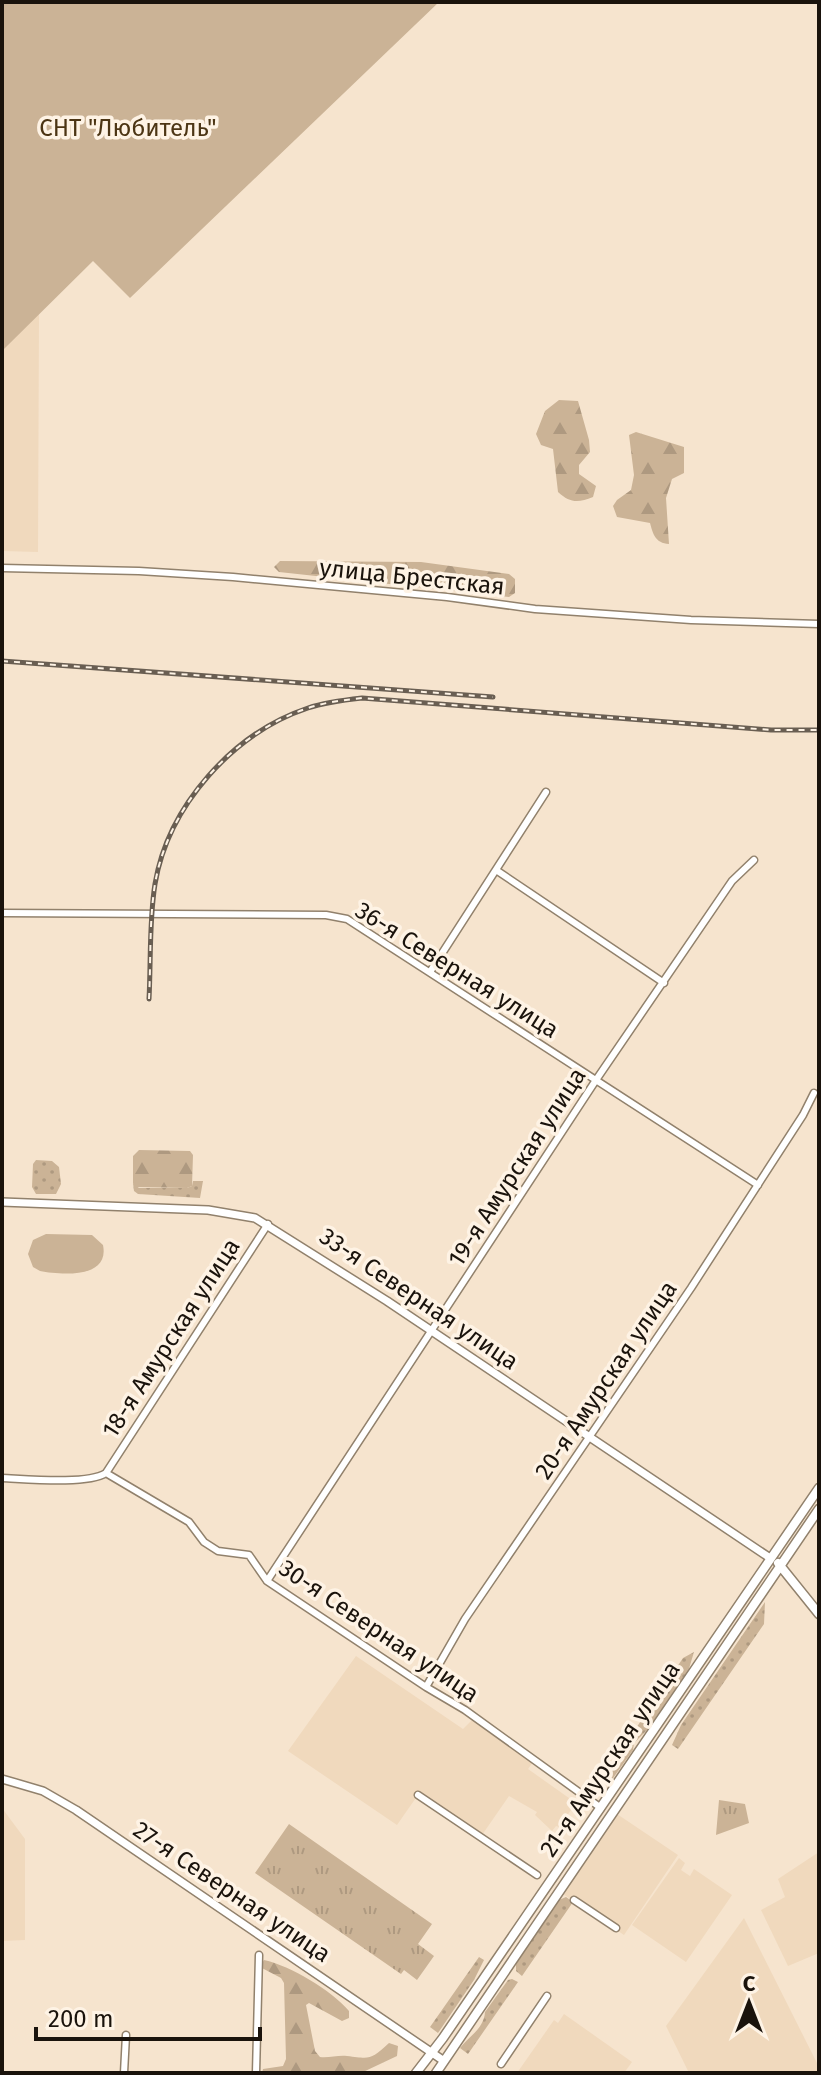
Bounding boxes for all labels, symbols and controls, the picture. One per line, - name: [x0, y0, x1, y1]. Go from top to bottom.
- park label: СНТ "Любитель": [39, 114, 217, 142]
- street label: улица Брестская: [318, 553, 506, 601]
- street label: 36-я Северная улица: [350, 896, 564, 1044]
- street label: 19-я Амурская улица: [442, 1063, 592, 1271]
- street label: 33-я Северная улица: [314, 1222, 524, 1376]
- street label: 18-я Амурская улица: [96, 1233, 246, 1443]
- street label: 20-я Амурская улица: [529, 1276, 683, 1484]
- street label: 30-я Северная улица: [274, 1554, 484, 1708]
- street label: 21-я Амурская улица: [534, 1656, 686, 1862]
- street label: 27-я Северная улица: [128, 1816, 336, 1968]
- north arrow: [709, 1963, 789, 2043]
- text: С: [743, 1970, 756, 1997]
- scale bar: [36, 1991, 260, 2041]
- text: 200 m: [48, 2005, 114, 2033]

